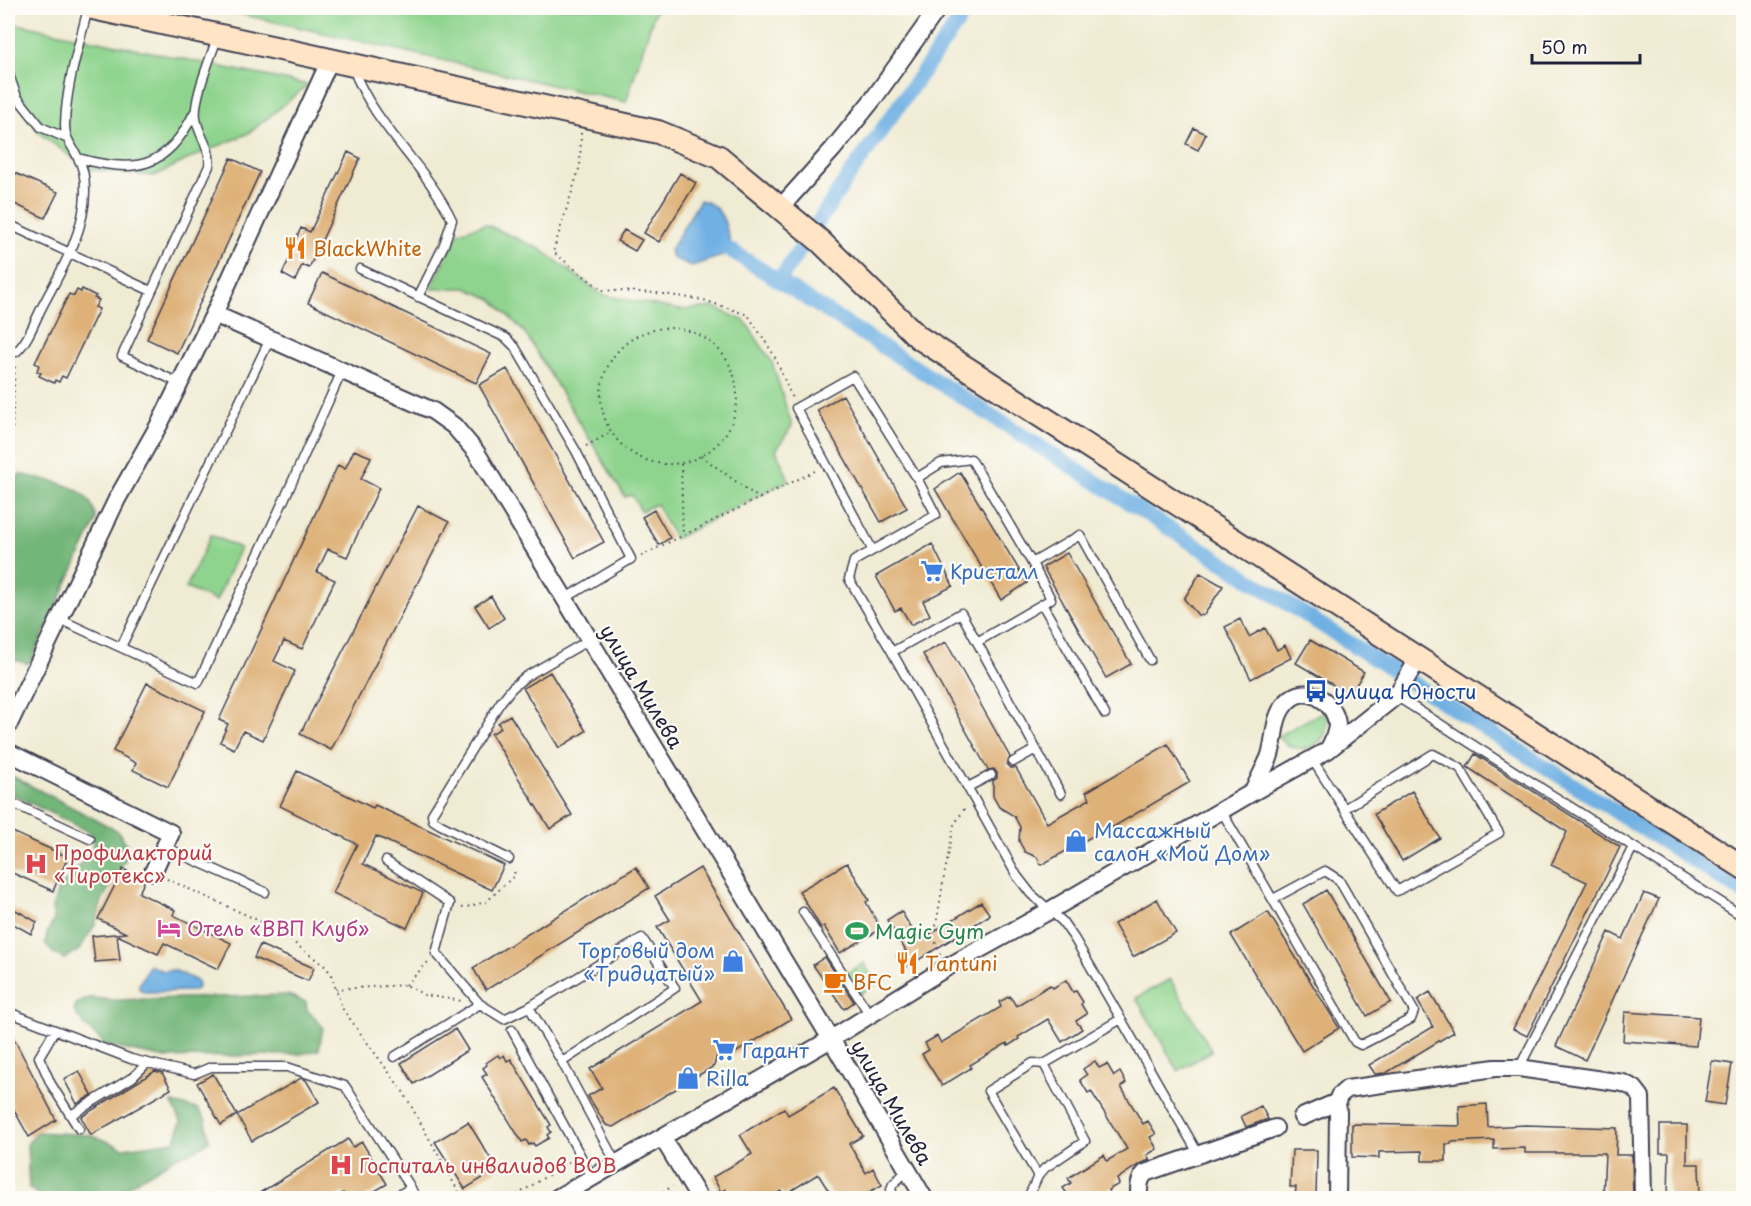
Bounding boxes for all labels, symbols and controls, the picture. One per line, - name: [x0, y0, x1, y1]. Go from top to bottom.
- scale bar: [1532, 27, 1640, 65]
- text: 50 m: [1541, 33, 1588, 60]
- place label: BlackWhite: [313, 233, 422, 263]
- restaurant icon: BlackWhite: [282, 235, 308, 261]
- place label: Кристалл: [950, 556, 1038, 586]
- supermarket icon: Кристалл: [919, 558, 945, 584]
- street label: улица Милева: [593, 618, 691, 754]
- place label: улица Юности: [1334, 676, 1476, 706]
- bus stop icon: улица Юности: [1303, 678, 1329, 704]
- place label: Массажный салон «Мой Дом»: [1094, 815, 1270, 868]
- shop icon: Массажный салон «Мой Дом»: [1063, 828, 1089, 854]
- place label: Профилакторий «Тиротекс»: [54, 837, 213, 890]
- hospital icon: Профилакторий «Тиротекс»: [23, 851, 49, 877]
- place label: Отель «ВВП Клуб»: [187, 913, 369, 943]
- hotel icon: Отель «ВВП Клуб»: [156, 915, 182, 941]
- place label: Magic Gym: [875, 916, 984, 946]
- sports icon: Magic Gym: [844, 918, 870, 944]
- place label: Торговый дом «Тридцатый»: [578, 935, 715, 988]
- shop icon: Торговый дом «Тридцатый»: [720, 948, 746, 974]
- place label: Tantuni: [925, 948, 998, 978]
- restaurant icon: Tantuni: [894, 950, 920, 976]
- place label: BFC: [853, 967, 892, 997]
- cafe icon: BFC: [822, 969, 848, 995]
- street label: улица Милева: [844, 1034, 940, 1171]
- place label: Гарант: [742, 1035, 809, 1065]
- supermarket icon: Гарант: [711, 1037, 737, 1063]
- place label: Rilla: [706, 1063, 749, 1093]
- shop icon: Rilla: [675, 1065, 701, 1091]
- place label: Госпиталь инвалидов ВОВ: [359, 1150, 616, 1180]
- hospital icon: Госпиталь инвалидов ВОВ: [328, 1152, 354, 1178]

